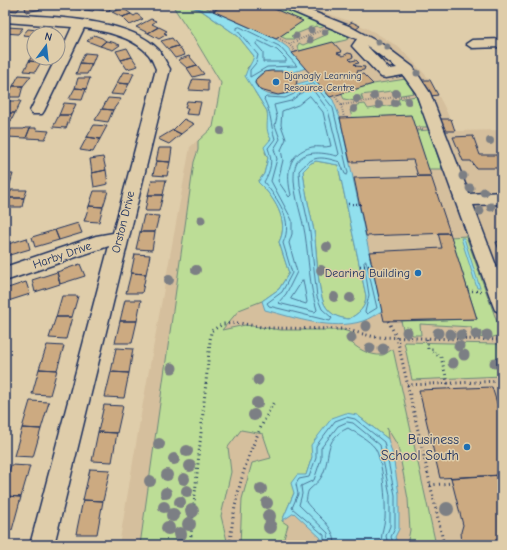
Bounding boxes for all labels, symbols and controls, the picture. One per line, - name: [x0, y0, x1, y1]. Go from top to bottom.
- north arrow: [26, 26, 66, 66]
- text: N: [43, 30, 54, 44]
- place label: Djanogly Learning Resource Centre: [284, 70, 362, 94]
- marker: Djanogly Learning Resource Centre: [271, 77, 281, 87]
- street label: Orston Drive: [109, 190, 137, 254]
- street label: Harby Drive: [31, 238, 93, 272]
- place label: Dearing Building: [325, 266, 410, 280]
- marker: Dearing Building: [413, 268, 423, 278]
- place label: Business School South: [381, 431, 459, 464]
- marker: Business School South: [462, 442, 472, 452]

